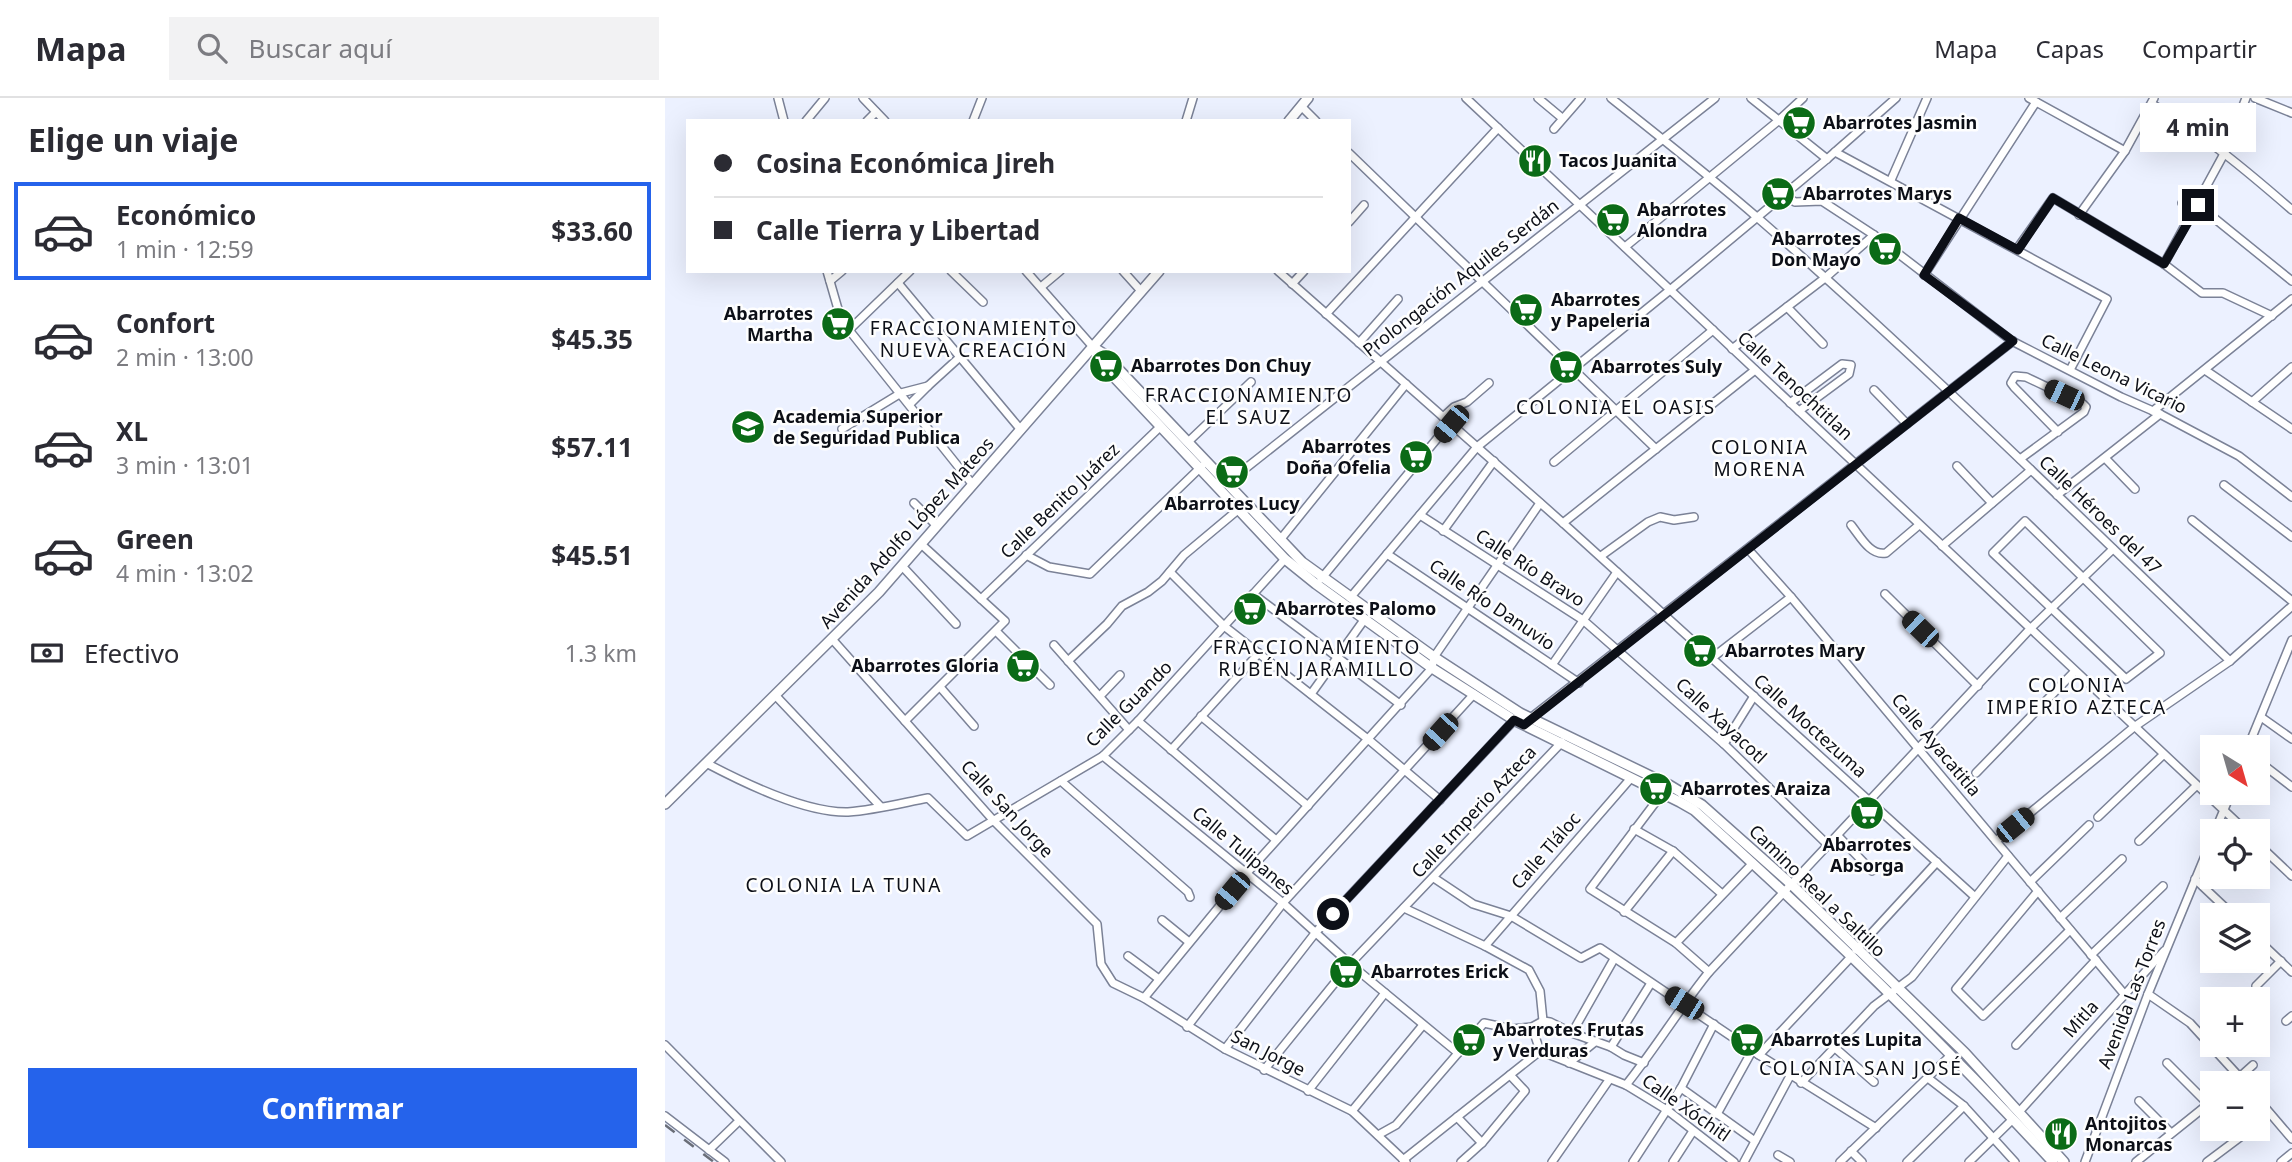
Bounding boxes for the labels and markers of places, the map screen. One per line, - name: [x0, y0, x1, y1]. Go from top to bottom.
- supermarket icon: Abarrotes Jasmin: [1780, 104, 1818, 142]
- place label: Abarrotes Jasmin: [1823, 110, 1977, 134]
- restaurant icon: Tacos Juanita: [1516, 142, 1554, 180]
- place label: Tacos Juanita: [1559, 148, 1677, 172]
- supermarket icon: Abarrotes Marys: [1759, 175, 1797, 213]
- place label: Abarrotes Marys: [1803, 181, 1952, 205]
- place label: Abarrotes Alondra: [1637, 197, 1726, 242]
- supermarket icon: Abarrotes Alondra: [1594, 201, 1632, 239]
- place label: Abarrotes Don Mayo: [1771, 226, 1861, 271]
- supermarket icon: Abarrotes Don Mayo: [1866, 230, 1904, 268]
- place label: Abarrotes y Papeleria: [1551, 287, 1650, 332]
- supermarket icon: Abarrotes y Papeleria: [1507, 291, 1545, 329]
- place label: Abarrotes Martha: [724, 301, 813, 346]
- supermarket icon: Abarrotes Martha: [819, 305, 857, 343]
- supermarket icon: Abarrotes Don Chuy: [1087, 347, 1125, 385]
- supermarket icon: Abarrotes Suly: [1547, 348, 1585, 386]
- place label: Abarrotes Don Chuy: [1131, 353, 1312, 377]
- place label: Abarrotes Suly: [1591, 354, 1723, 378]
- place label: Academia Superior de Seguridad Publica: [773, 404, 960, 449]
- school or university icon: Academia Superior de Seguridad Publica: [729, 408, 767, 446]
- place label: Abarrotes Doña Ofelia: [1286, 434, 1391, 479]
- supermarket icon: Abarrotes Doña Ofelia: [1397, 438, 1435, 476]
- supermarket icon: Abarrotes Lucy: [1213, 453, 1251, 491]
- place label: Abarrotes Lucy: [1164, 491, 1300, 515]
- supermarket icon: Abarrotes Palomo: [1231, 590, 1269, 628]
- place label: Abarrotes Palomo: [1275, 596, 1436, 620]
- supermarket icon: Abarrotes Mary: [1681, 632, 1719, 670]
- place label: Abarrotes Mary: [1725, 638, 1866, 662]
- supermarket icon: Abarrotes Gloria: [1004, 647, 1042, 685]
- place label: Abarrotes Gloria: [851, 653, 999, 677]
- supermarket icon: Abarrotes Araiza: [1637, 770, 1675, 808]
- place label: Abarrotes Araiza: [1681, 776, 1831, 800]
- supermarket icon: Abarrotes Absorga: [1848, 794, 1886, 832]
- place label: Abarrotes Absorga: [1822, 832, 1912, 877]
- supermarket icon: Abarrotes Erick: [1327, 953, 1365, 991]
- place label: Abarrotes Erick: [1371, 959, 1510, 983]
- place label: Abarrotes Frutas y Verduras: [1493, 1017, 1644, 1062]
- supermarket icon: Abarrotes Frutas y Verduras: [1450, 1021, 1488, 1059]
- supermarket icon: Abarrotes Lupita: [1728, 1021, 1766, 1059]
- place label: Abarrotes Lupita: [1771, 1027, 1922, 1051]
- place label: Antojitos Monarcas: [2085, 1111, 2173, 1156]
- restaurant icon: Antojitos Monarcas: [2042, 1115, 2080, 1153]

